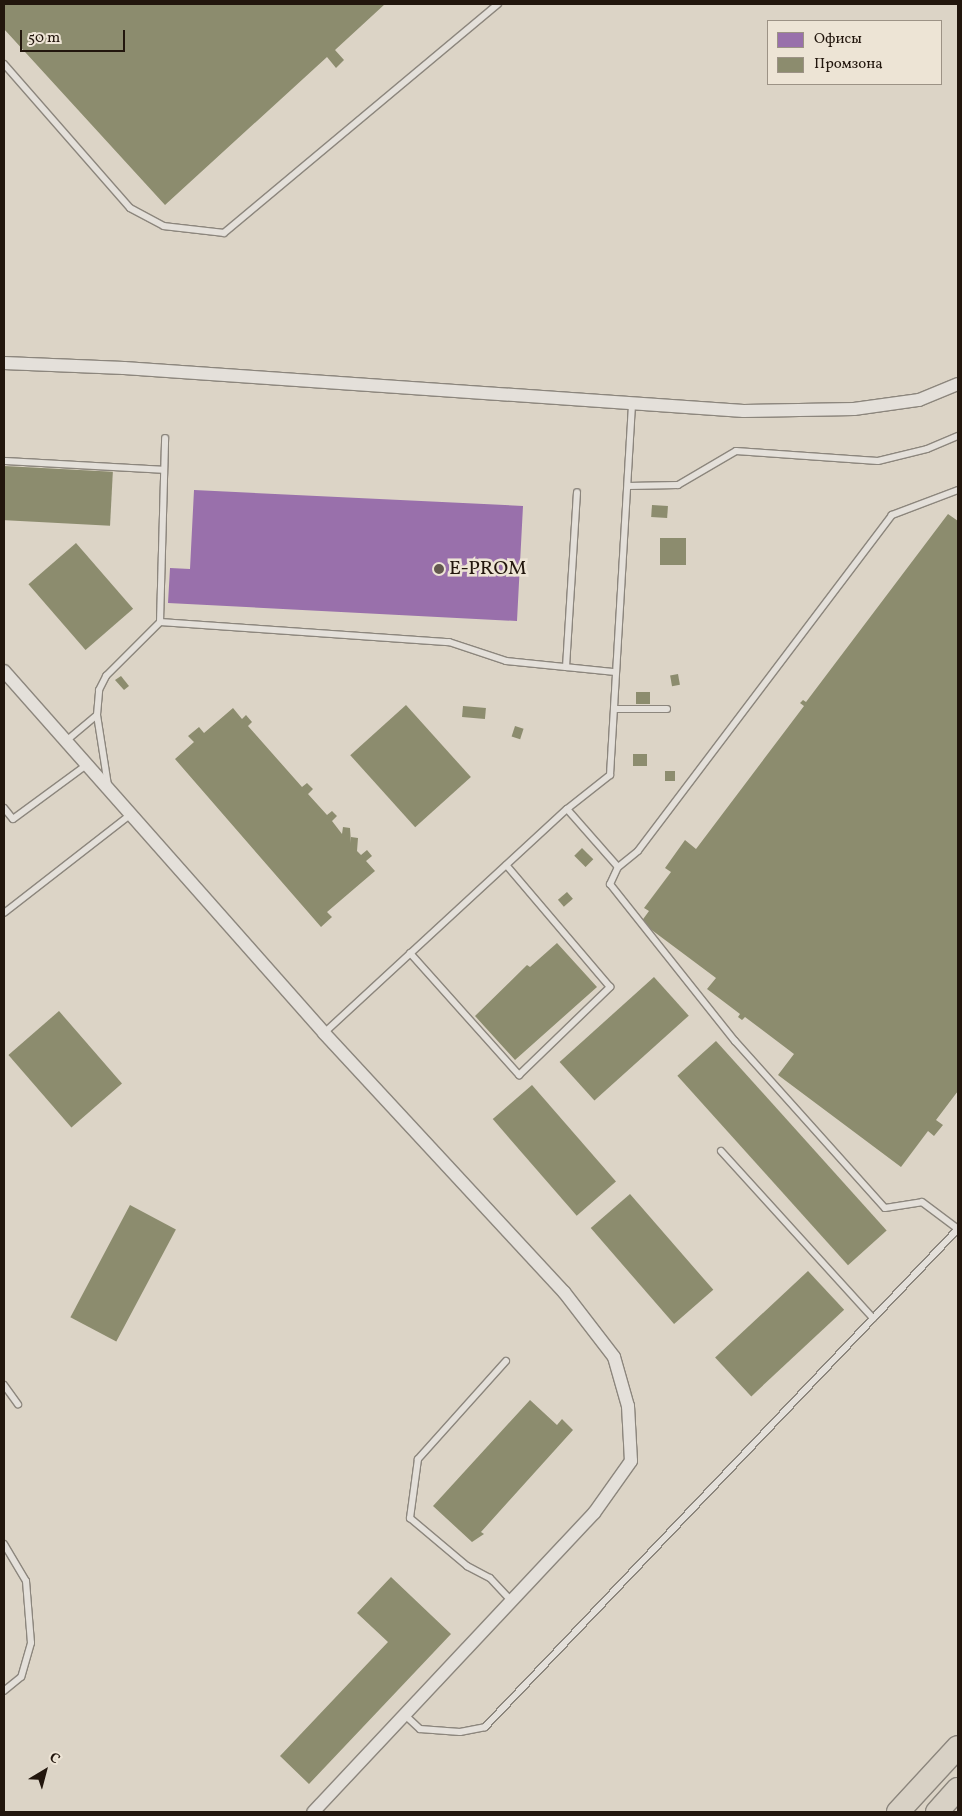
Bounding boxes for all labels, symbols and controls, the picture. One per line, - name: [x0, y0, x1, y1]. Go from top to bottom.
- scale bar: [22, 20, 128, 52]
- legend: [767, 20, 942, 85]
- text: 50 m: [28, 28, 60, 49]
- text: Офисы: [814, 29, 862, 50]
- text: Промзона: [814, 54, 883, 75]
- place label: E-PROM: [449, 557, 527, 581]
- marker: E-PROM: [433, 563, 445, 575]
- north arrow: [20, 1746, 70, 1796]
- text: С: [45, 1748, 64, 1769]

